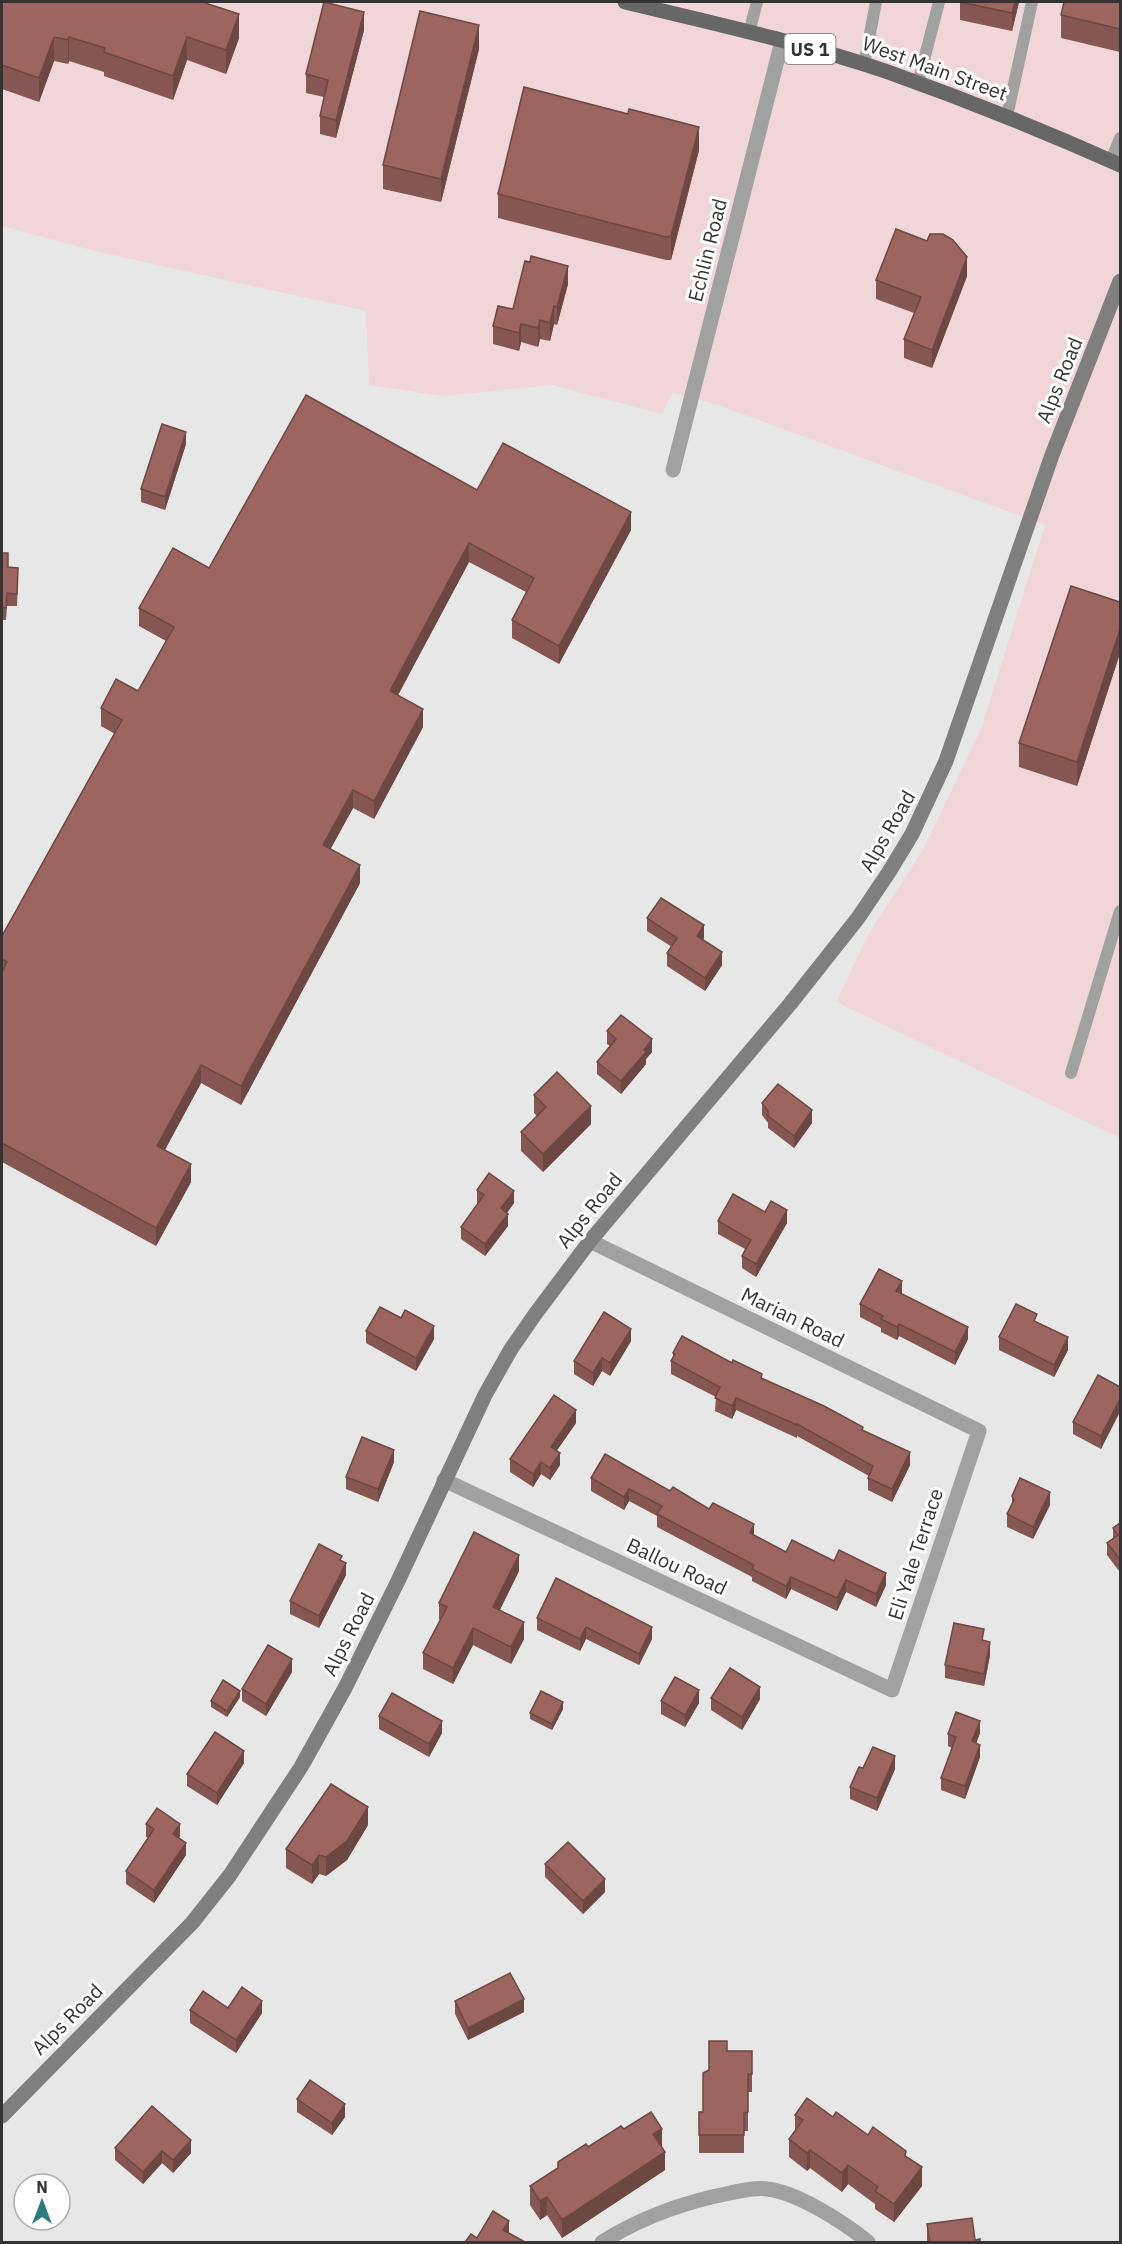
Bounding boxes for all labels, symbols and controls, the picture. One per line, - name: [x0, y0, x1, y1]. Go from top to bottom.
- street label: West Main Street: [859, 29, 1011, 107]
- road number: US 1: [784, 34, 836, 64]
- street label: Echlin Road: [681, 196, 733, 304]
- street label: Alps Road: [1030, 333, 1088, 427]
- street label: Alps Road: [853, 785, 921, 877]
- street label: Alps Road: [550, 1166, 628, 1254]
- street label: Marian Road: [737, 1280, 849, 1354]
- street label: Eli Yale Terrace: [881, 1485, 949, 1623]
- street label: Ballou Road: [622, 1531, 732, 1601]
- street label: Alps Road: [315, 1588, 381, 1680]
- street label: Alps Road: [26, 1978, 108, 2060]
- north arrow: [12, 2172, 72, 2232]
- text: N: [36, 2177, 48, 2197]

